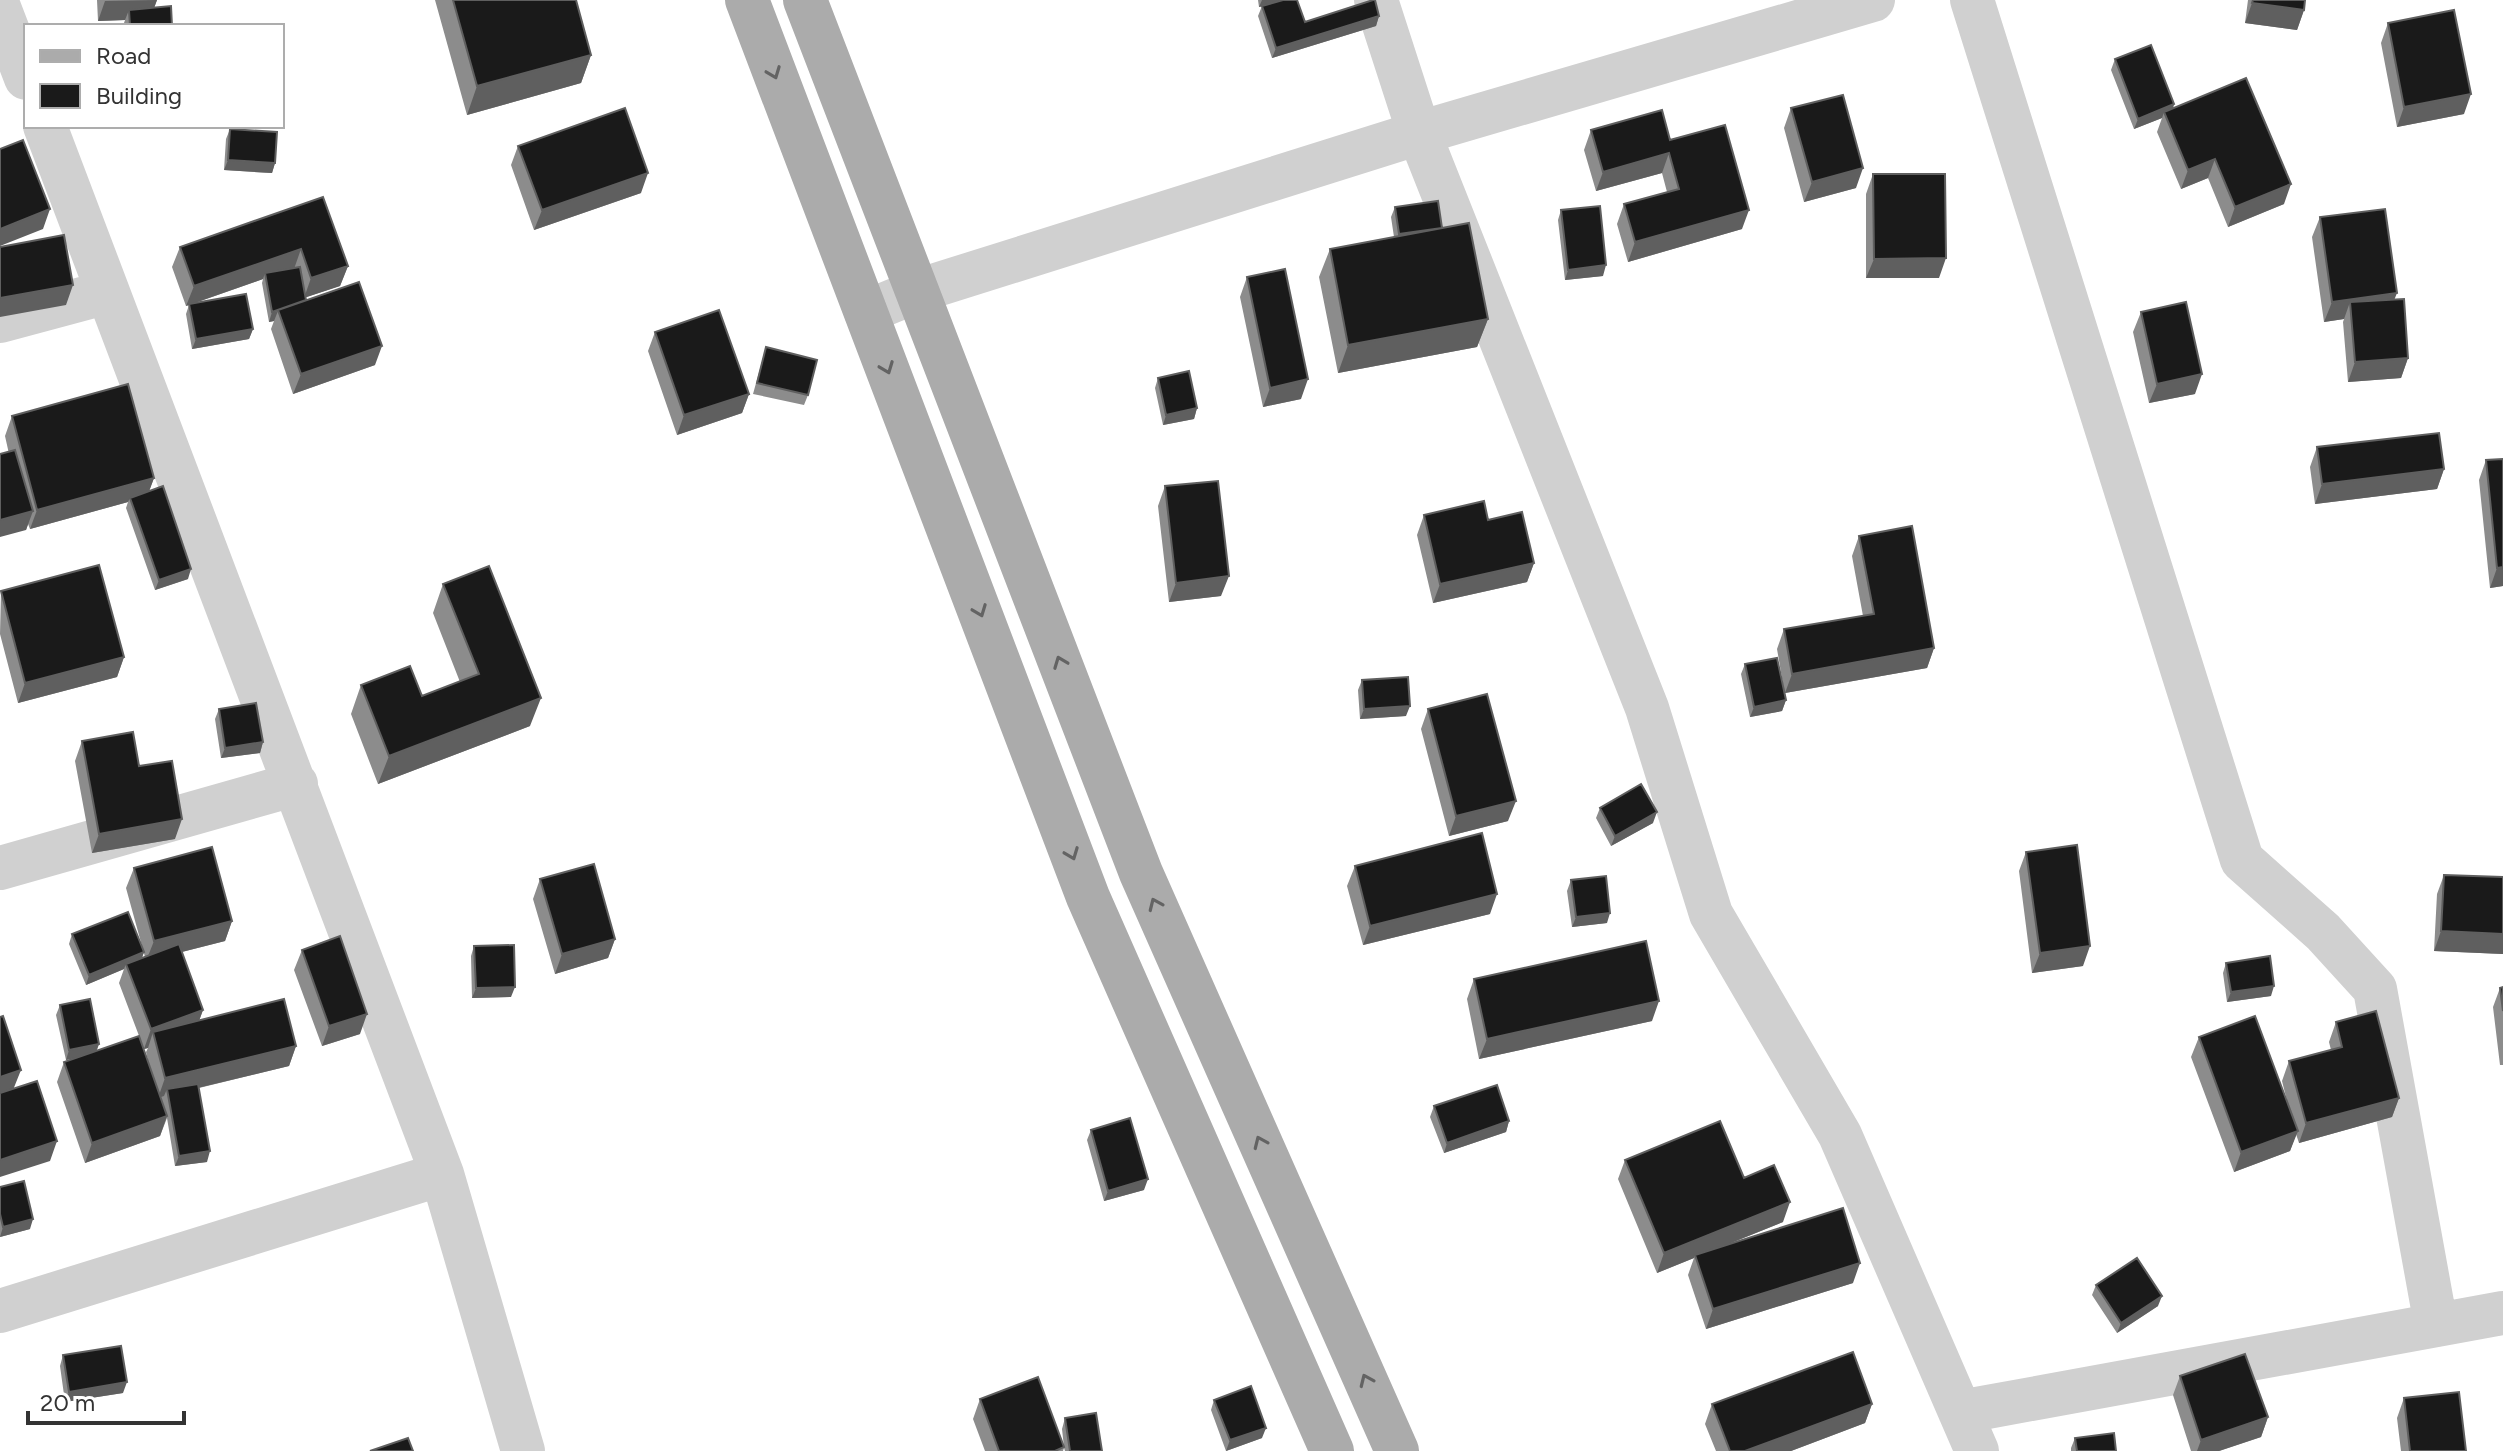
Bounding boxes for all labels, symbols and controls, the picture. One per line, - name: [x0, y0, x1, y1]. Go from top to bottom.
- legend: [24, 24, 284, 128]
- text: Road: [96, 41, 151, 70]
- one-way arrow: [764, 65, 781, 79]
- text: Building: [96, 81, 182, 110]
- one-way arrow: [877, 360, 894, 374]
- one-way arrow: [970, 603, 987, 617]
- one-way arrow: [1053, 656, 1070, 670]
- one-way arrow: [1062, 846, 1079, 860]
- one-way arrow: [1149, 898, 1165, 913]
- one-way arrow: [1254, 1136, 1270, 1150]
- one-way arrow: [1359, 1373, 1375, 1388]
- scale bar: [28, 1375, 184, 1425]
- text: 20 m: [40, 1388, 95, 1417]

